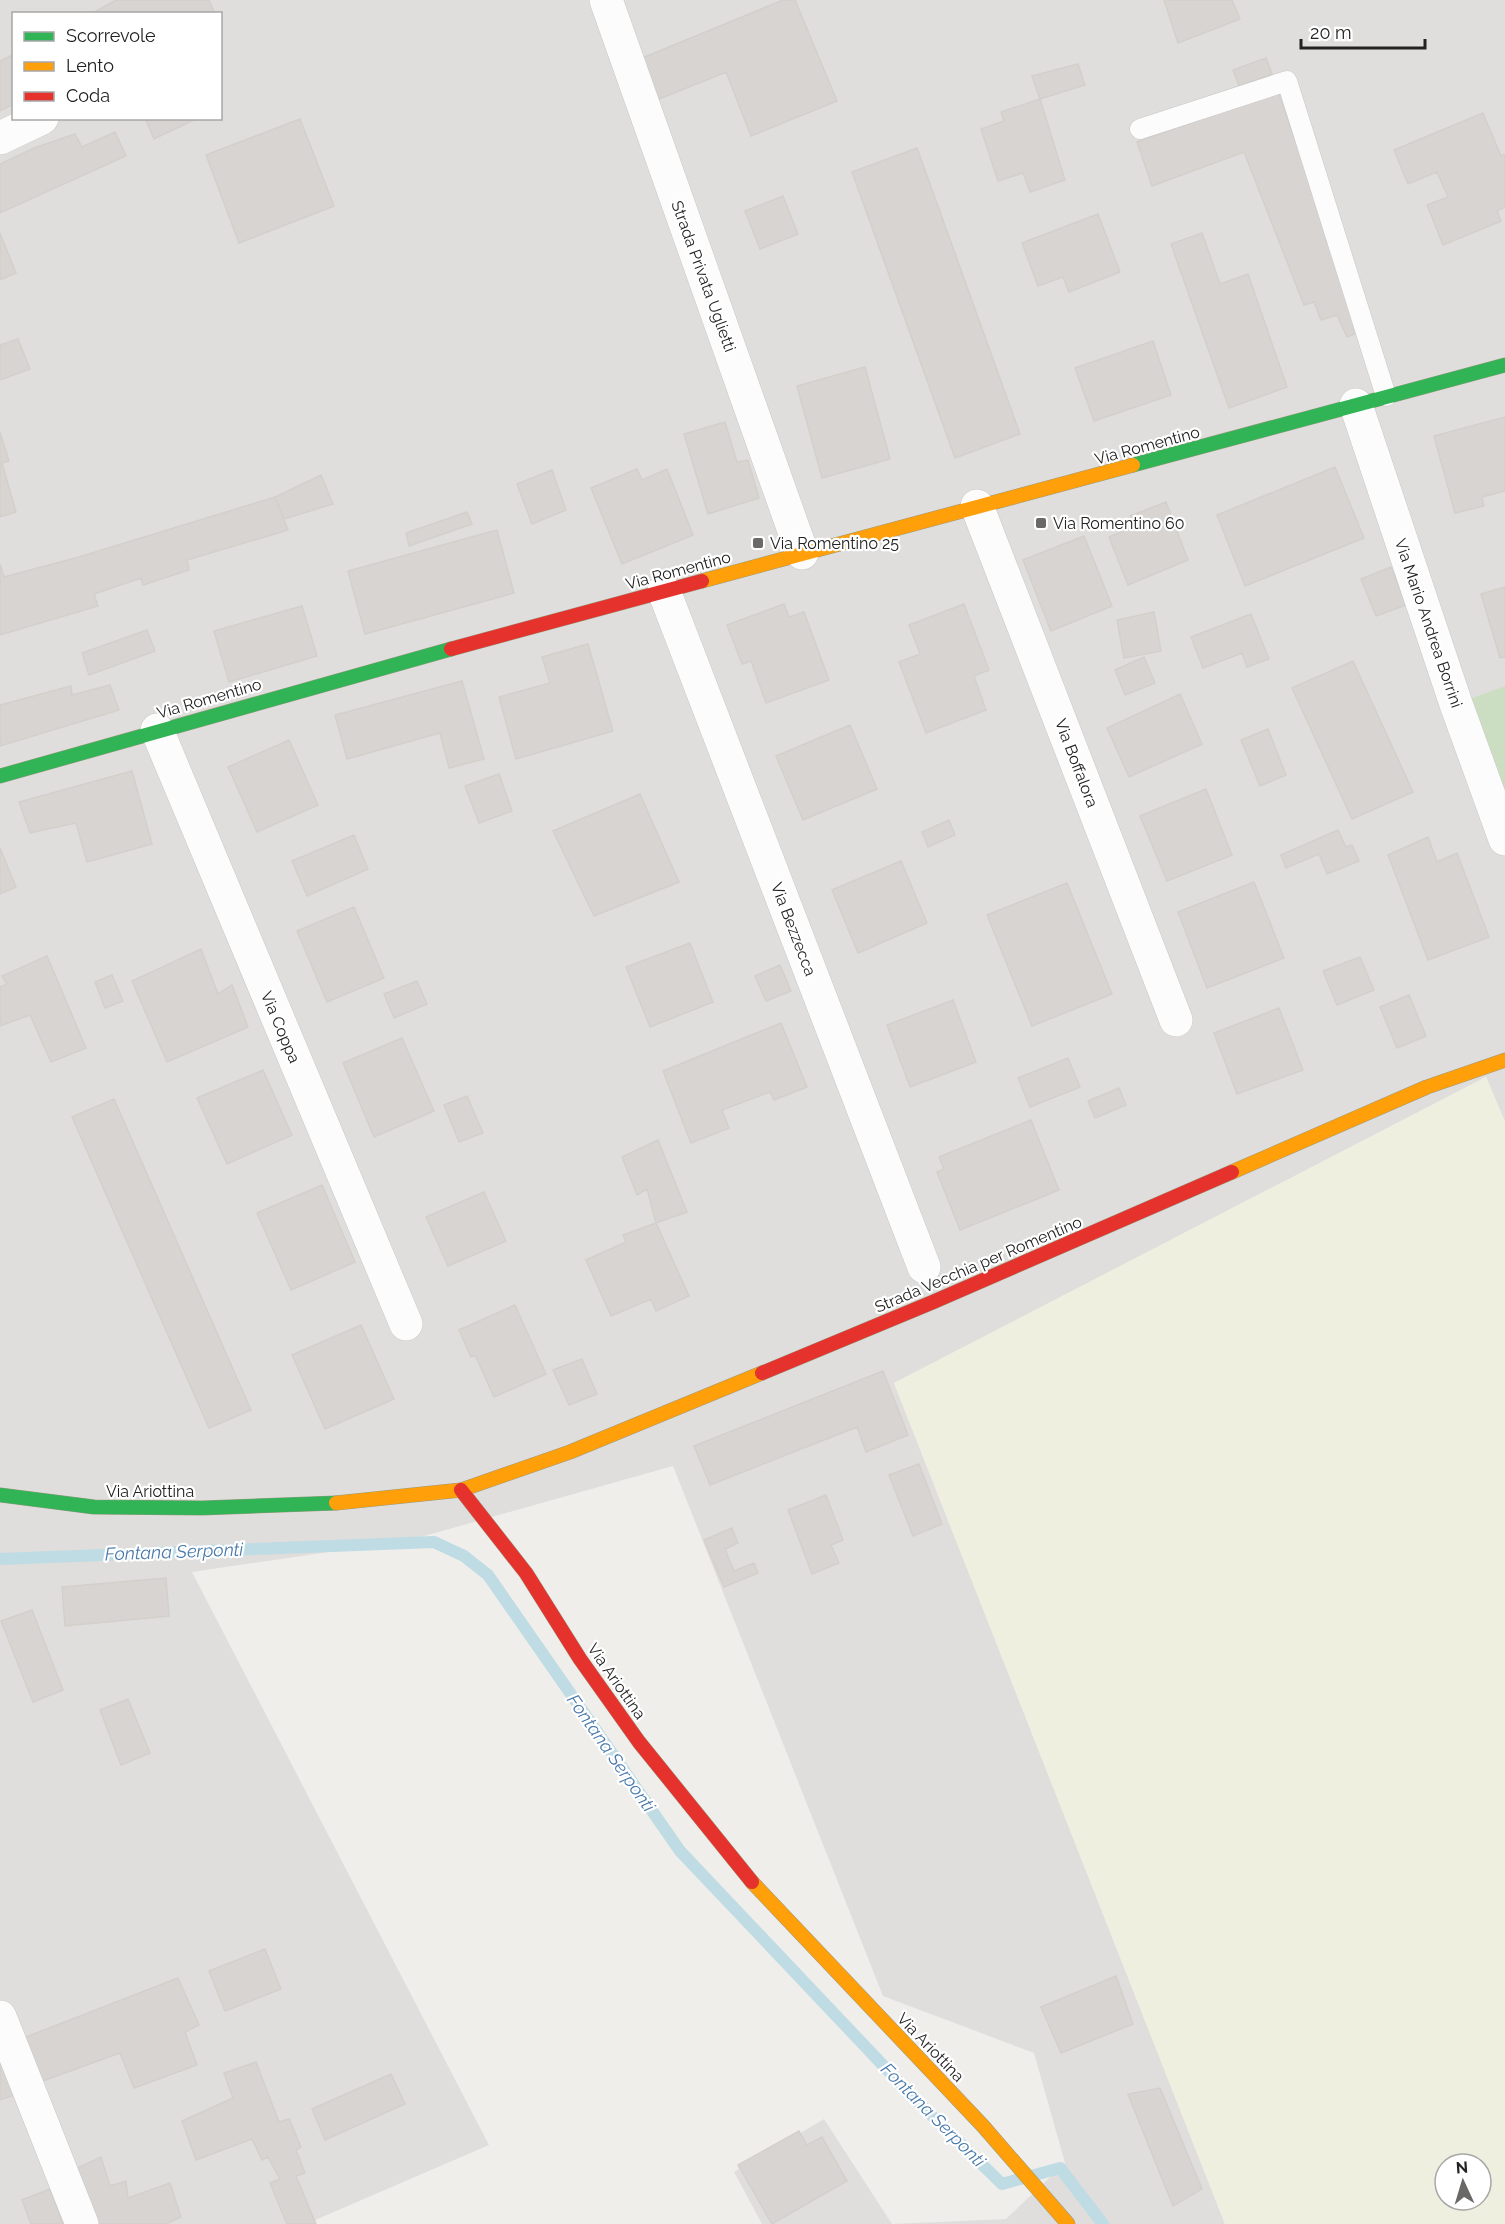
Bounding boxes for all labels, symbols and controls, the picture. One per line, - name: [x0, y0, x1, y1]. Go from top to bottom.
- legend: [12, 12, 222, 120]
- scale bar: [1301, 12, 1426, 50]
- text: 20 m: [1310, 22, 1352, 43]
- text: Scorrevole: [66, 25, 156, 46]
- text: Lento: [66, 55, 114, 76]
- text: Coda: [66, 85, 110, 106]
- street label: Strada Privata Uglietti: [667, 198, 740, 354]
- street label: Via Romentino: [1093, 422, 1202, 469]
- place label: Via Romentino 60: [1053, 514, 1184, 533]
- marker: Via Romentino 60: [1034, 516, 1048, 530]
- place label: Via Romentino 25: [770, 534, 899, 553]
- marker: Via Romentino 25: [751, 536, 765, 550]
- street label: Via Mario Andrea Borrini: [1391, 536, 1466, 710]
- street label: Via Romentino: [624, 547, 733, 594]
- street label: Via Romentino: [155, 674, 264, 722]
- street label: Via Boffalora: [1051, 716, 1102, 810]
- street label: Via Bezzecca: [767, 880, 820, 978]
- street label: Via Coppa: [257, 988, 304, 1066]
- street label: Strada Vecchia per Romentino: [872, 1212, 1085, 1317]
- street label: Via Ariottina: [106, 1482, 194, 1501]
- water label: Fontana Serponti: [104, 1539, 245, 1564]
- street label: Via Ariottina: [584, 1640, 650, 1723]
- water label: Fontana Serponti: [563, 1690, 660, 1816]
- street label: Via Ariottina: [893, 2009, 968, 2086]
- water label: Fontana Serponti: [877, 2058, 991, 2172]
- north arrow: [1433, 2152, 1493, 2212]
- text: N: [1455, 2158, 1469, 2177]

